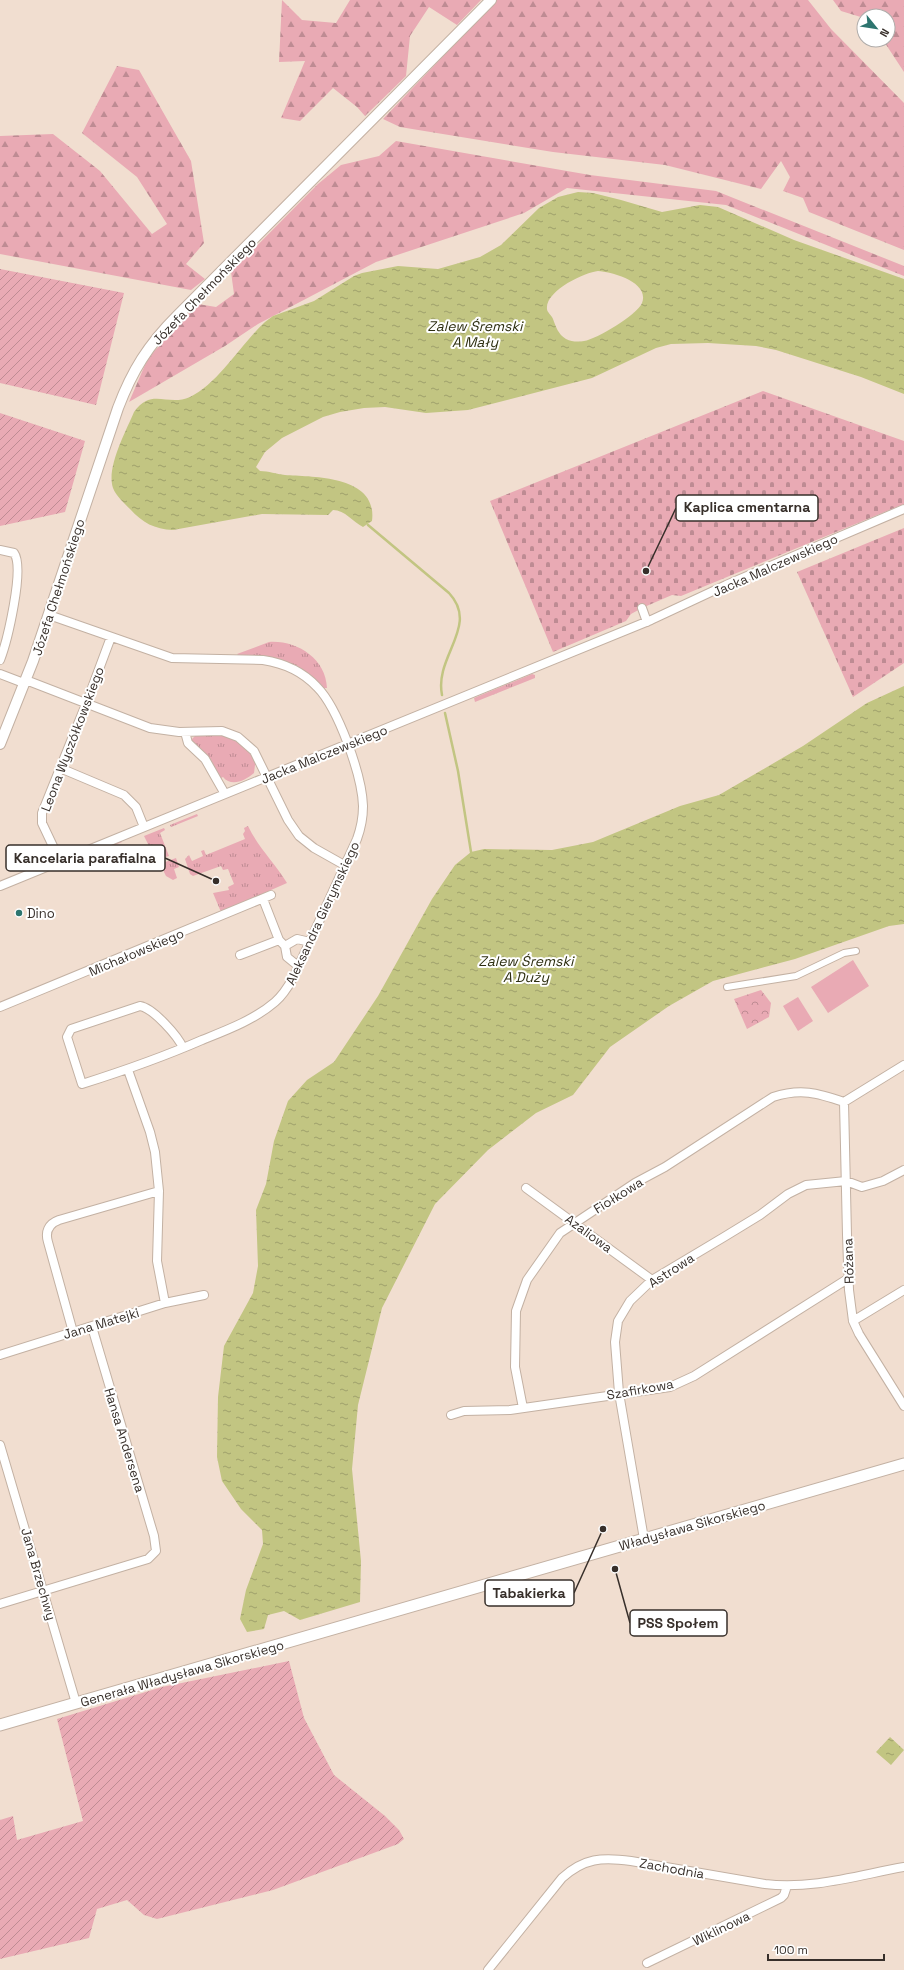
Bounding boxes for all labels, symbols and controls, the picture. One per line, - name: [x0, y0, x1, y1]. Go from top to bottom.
- north arrow: [856, 8, 896, 48]
- text: N: [877, 26, 893, 40]
- street label: Józefa Chełmońskiego: [149, 234, 260, 349]
- water label: Zalew Śremski A Mały: [428, 317, 524, 351]
- callout: Kaplica cmentarna: [676, 495, 818, 521]
- text: Kaplica cmentarna: [684, 498, 810, 516]
- street label: Józefa Chełmońskiego: [28, 517, 89, 658]
- street label: Jacka Malczewskiego: [710, 530, 840, 601]
- street label: Leona Wyczółkowskiego: [37, 664, 108, 814]
- street label: Jacka Malczewskiego: [258, 721, 390, 788]
- street label: Aleksandra Gierymskiego: [282, 839, 363, 988]
- callout: Kancelaria parafialna: [6, 845, 165, 871]
- text: Kancelaria parafialna: [14, 849, 156, 867]
- place label: Dino: [27, 905, 55, 922]
- marker: Dino: [14, 908, 24, 918]
- street label: Michałowskiego: [86, 925, 186, 980]
- water label: Zalew Śremski A Duży: [479, 952, 575, 986]
- street label: Fiołkowa: [590, 1173, 647, 1217]
- street label: Azaliowa: [562, 1211, 616, 1257]
- street label: Różana: [839, 1237, 858, 1284]
- street label: Astrowa: [645, 1249, 698, 1292]
- street label: Jana Matejki: [61, 1304, 141, 1343]
- street label: Szafirkowa: [605, 1375, 675, 1404]
- street label: Hansa Andersena: [101, 1386, 149, 1495]
- street label: Władysława Sikorskiego: [617, 1496, 767, 1555]
- street label: Jana Brzechwy: [17, 1526, 60, 1622]
- callout: Tabakierka: [485, 1580, 574, 1606]
- text: Tabakierka: [492, 1584, 566, 1602]
- callout: PSS Społem: [630, 1610, 727, 1636]
- text: PSS Społem: [638, 1614, 718, 1632]
- street label: Generała Władysława Sikorskiego: [78, 1636, 286, 1711]
- street label: Zachodnia: [638, 1854, 706, 1883]
- street label: Wiklinowa: [690, 1907, 753, 1950]
- scale bar: [768, 1936, 884, 1962]
- text: 100 m: [774, 1942, 808, 1958]

